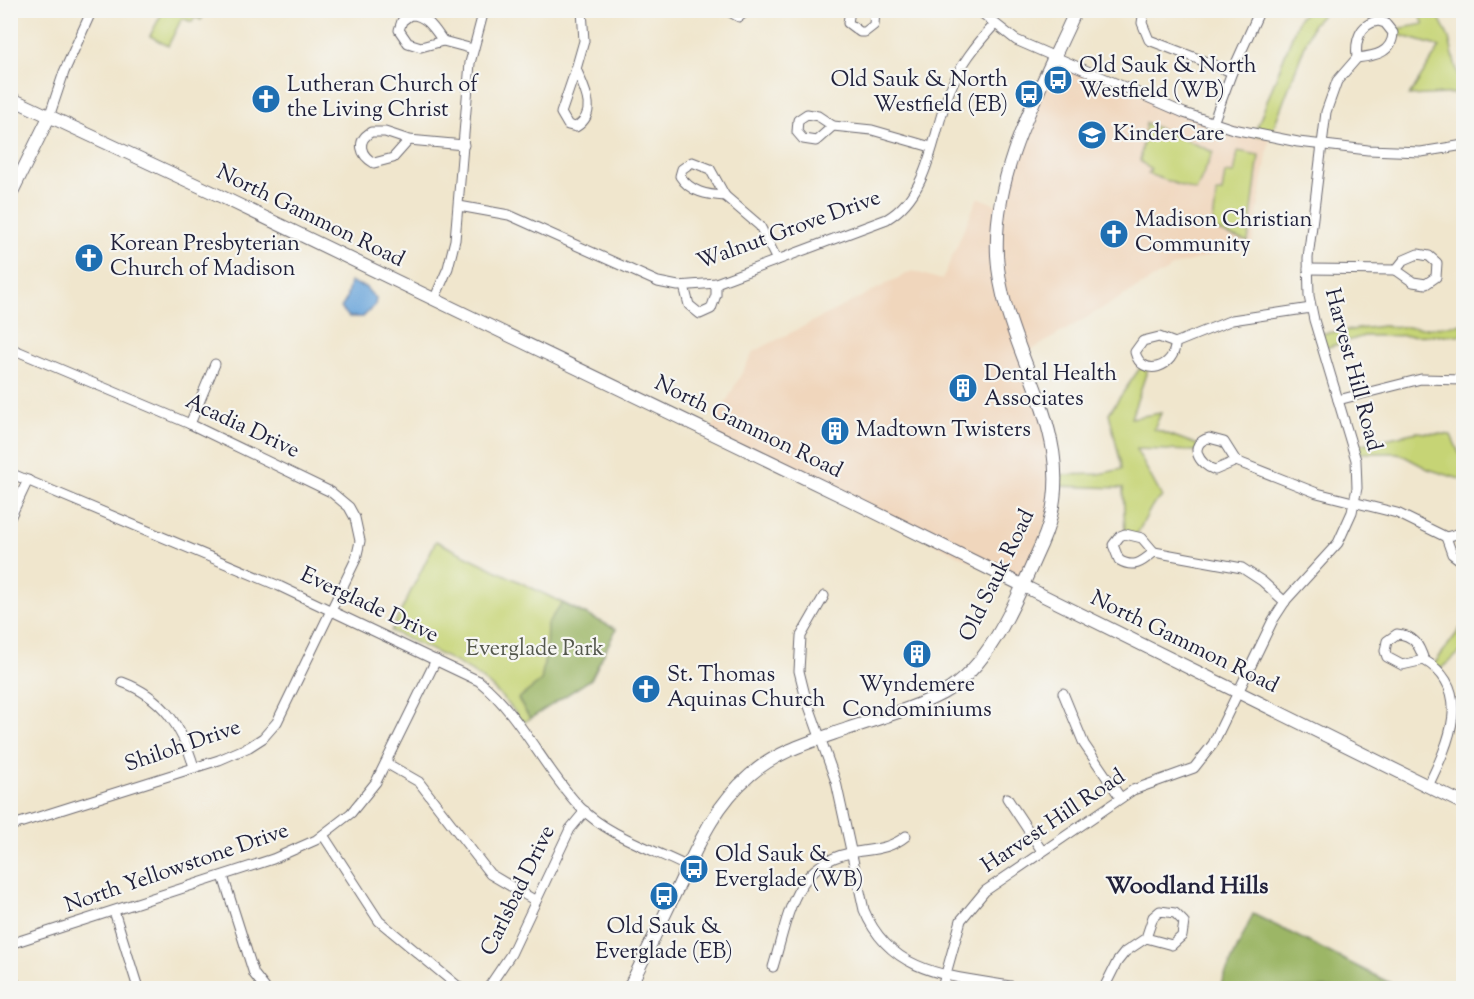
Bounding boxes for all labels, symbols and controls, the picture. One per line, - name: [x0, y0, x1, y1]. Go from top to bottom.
- place label: Old Sauk & North Westfield (WB): [1079, 51, 1257, 108]
- bus stop icon: Old Sauk & North Westfield (WB): [1042, 64, 1074, 96]
- place label: Old Sauk & North Westfield (EB): [830, 65, 1008, 122]
- place label: Lutheran Church of the Living Christ: [287, 70, 479, 127]
- bus stop icon: Old Sauk & North Westfield (EB): [1013, 78, 1045, 110]
- church icon: Lutheran Church of the Living Christ: [250, 83, 282, 115]
- school or university icon: KinderCare: [1076, 119, 1108, 151]
- place label: KinderCare: [1113, 119, 1224, 151]
- street label: North Gammon Road: [210, 157, 410, 277]
- street label: Walnut Grove Drive: [693, 183, 885, 279]
- place label: Madison Christian Community: [1135, 205, 1313, 262]
- church icon: Madison Christian Community: [1098, 218, 1130, 250]
- place label: Korean Presbyterian Church of Madison: [110, 229, 300, 286]
- church icon: Korean Presbyterian Church of Madison: [73, 242, 105, 274]
- street label: Harvest Hill Road: [1315, 285, 1389, 455]
- place label: Dental Health Associates: [984, 359, 1117, 416]
- street label: North Gammon Road: [648, 368, 848, 488]
- building icon: Dental Health Associates: [947, 372, 979, 404]
- street label: Acadia Drive: [179, 387, 305, 467]
- building icon: Madtown Twisters: [819, 415, 851, 447]
- place label: Madtown Twisters: [856, 415, 1031, 447]
- street label: Old Sauk Road: [952, 504, 1044, 648]
- street label: Everglade Drive: [295, 560, 443, 652]
- street label: North Gammon Road: [1084, 583, 1284, 703]
- park label: Everglade Park: [466, 634, 604, 666]
- building icon: Wyndemere Condominiums: [901, 638, 933, 670]
- place label: St. Thomas Aquinas Church: [667, 660, 825, 717]
- place label: Wyndemere Condominiums: [842, 670, 992, 727]
- church icon: St. Thomas Aquinas Church: [630, 673, 662, 705]
- street label: Shiloh Drive: [121, 712, 245, 782]
- street label: Harvest Hill Road: [976, 762, 1132, 882]
- street label: North Yellowstone Drive: [61, 816, 293, 922]
- street label: Carlsbad Drive: [474, 820, 564, 962]
- place label: Old Sauk & Everglade (WB): [715, 840, 864, 897]
- bus stop icon: Old Sauk & Everglade (WB): [678, 853, 710, 885]
- district label: Woodland Hills: [1105, 870, 1269, 904]
- bus stop icon: Old Sauk & Everglade (EB): [648, 880, 680, 912]
- place label: Old Sauk & Everglade (EB): [595, 912, 733, 969]

